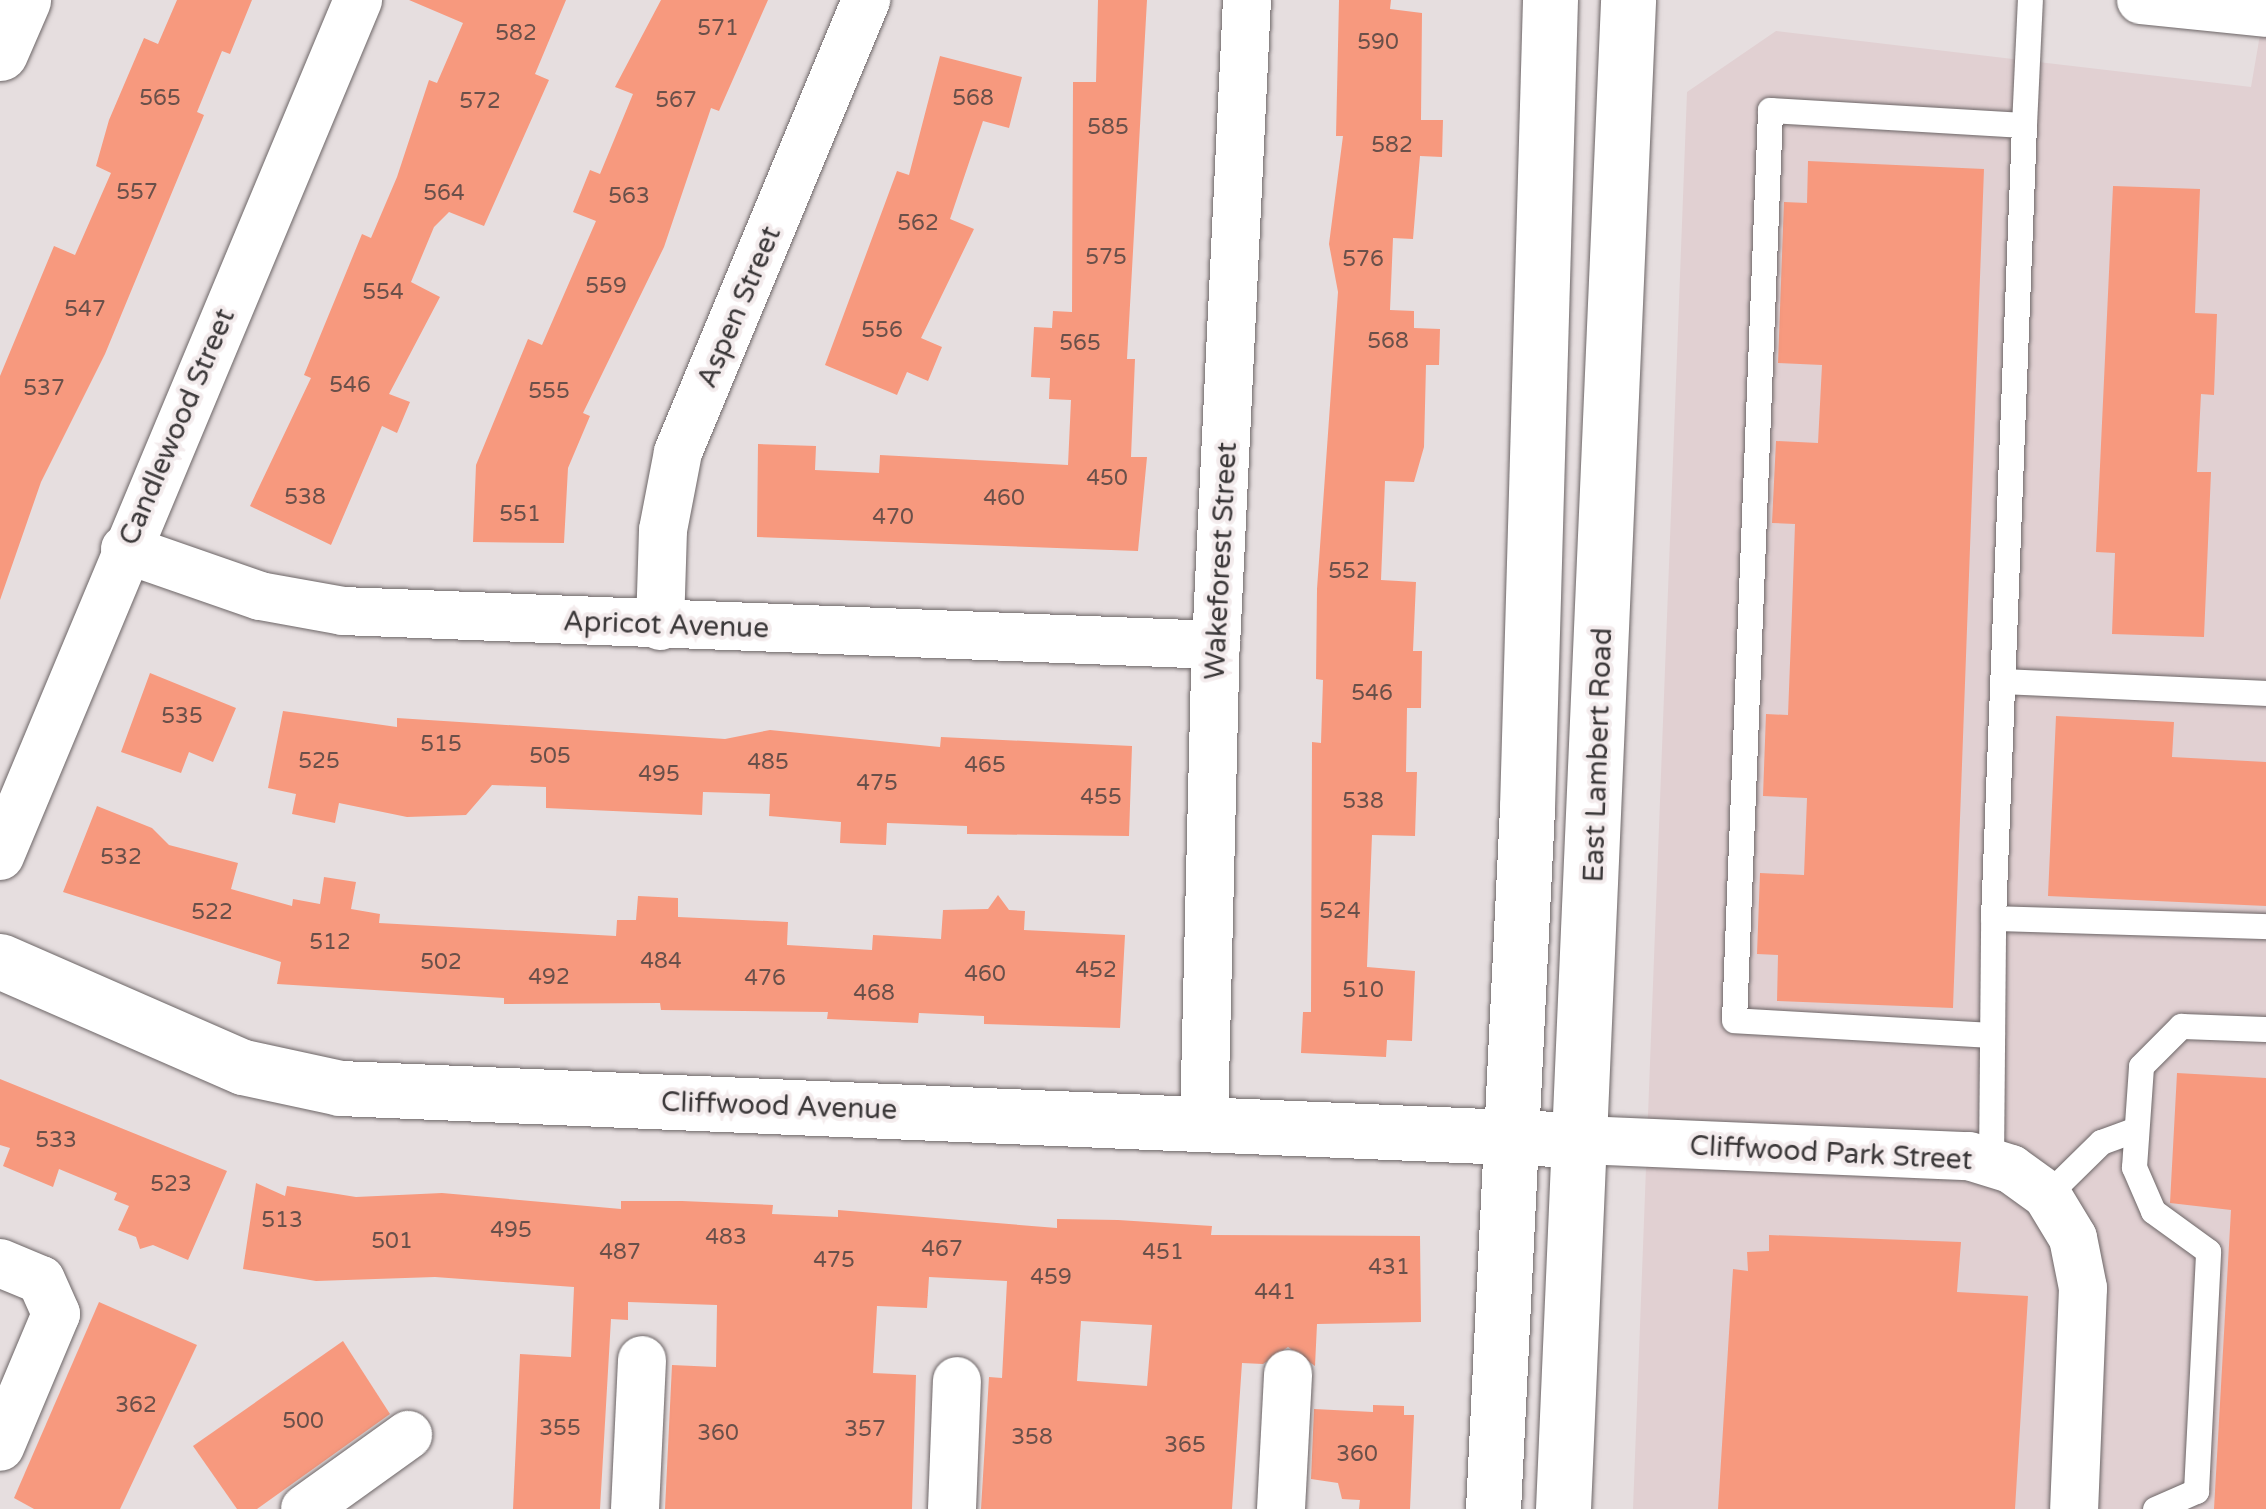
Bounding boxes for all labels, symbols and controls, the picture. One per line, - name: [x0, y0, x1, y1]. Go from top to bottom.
- house number: 571: [697, 16, 739, 42]
- house number: 582: [495, 21, 537, 47]
- house number: 590: [1357, 30, 1399, 56]
- house number: 565: [139, 86, 181, 112]
- house number: 568: [952, 86, 994, 112]
- house number: 567: [655, 88, 697, 114]
- house number: 572: [459, 89, 501, 115]
- house number: 585: [1087, 115, 1129, 141]
- house number: 582: [1371, 133, 1413, 159]
- house number: 557: [116, 180, 158, 206]
- house number: 564: [423, 181, 465, 207]
- house number: 563: [608, 184, 650, 210]
- house number: 562: [897, 211, 939, 237]
- street label: Aspen Street: [690, 221, 788, 393]
- house number: 575: [1085, 245, 1127, 271]
- house number: 576: [1342, 247, 1384, 273]
- house number: 559: [585, 274, 627, 300]
- house number: 554: [362, 280, 404, 306]
- house number: 547: [64, 297, 106, 323]
- street label: Candlewood Street: [112, 304, 242, 550]
- house number: 556: [861, 318, 903, 344]
- house number: 568: [1367, 329, 1409, 355]
- house number: 565: [1059, 331, 1101, 357]
- house number: 546: [329, 373, 371, 399]
- house number: 537: [23, 376, 65, 402]
- house number: 555: [528, 379, 570, 405]
- street label: Wakeforest Street: [1198, 441, 1244, 681]
- house number: 450: [1086, 466, 1128, 492]
- house number: 538: [284, 485, 326, 511]
- house number: 460: [983, 486, 1025, 512]
- house number: 551: [499, 502, 541, 528]
- house number: 470: [872, 505, 914, 531]
- house number: 552: [1328, 559, 1370, 585]
- street label: Apricot Avenue: [562, 605, 770, 645]
- street label: East Lambert Road: [1577, 627, 1619, 883]
- house number: 546: [1351, 681, 1393, 707]
- house number: 535: [161, 704, 203, 730]
- house number: 515: [420, 732, 462, 758]
- house number: 505: [529, 744, 571, 770]
- house number: 525: [298, 749, 340, 775]
- house number: 485: [747, 750, 789, 776]
- house number: 465: [964, 753, 1006, 779]
- house number: 495: [638, 762, 680, 788]
- house number: 475: [856, 771, 898, 797]
- house number: 455: [1080, 785, 1122, 811]
- house number: 538: [1342, 789, 1384, 815]
- house number: 532: [100, 845, 142, 871]
- house number: 524: [1319, 899, 1361, 925]
- house number: 522: [191, 900, 233, 926]
- house number: 512: [309, 930, 351, 956]
- house number: 484: [640, 949, 682, 975]
- house number: 502: [420, 950, 462, 976]
- house number: 452: [1075, 958, 1117, 984]
- house number: 460: [964, 962, 1006, 988]
- house number: 492: [528, 965, 570, 991]
- house number: 476: [744, 966, 786, 992]
- house number: 510: [1342, 978, 1384, 1004]
- house number: 468: [853, 981, 895, 1007]
- street label: Cliffwood Avenue: [660, 1085, 898, 1127]
- house number: 533: [35, 1128, 77, 1154]
- street label: Cliffwood Park Street: [1689, 1129, 1973, 1177]
- house number: 523: [150, 1172, 192, 1198]
- house number: 513: [261, 1208, 303, 1234]
- house number: 495: [490, 1218, 532, 1244]
- house number: 483: [705, 1225, 747, 1251]
- house number: 501: [371, 1229, 413, 1255]
- house number: 467: [921, 1237, 963, 1263]
- house number: 487: [599, 1240, 641, 1266]
- house number: 451: [1142, 1240, 1184, 1266]
- house number: 475: [813, 1248, 855, 1274]
- house number: 431: [1368, 1255, 1410, 1281]
- house number: 459: [1030, 1265, 1072, 1291]
- house number: 441: [1254, 1280, 1296, 1306]
- house number: 362: [115, 1393, 157, 1419]
- house number: 500: [282, 1409, 324, 1435]
- house number: 355: [539, 1416, 581, 1442]
- house number: 357: [844, 1417, 886, 1443]
- house number: 360: [697, 1421, 739, 1447]
- house number: 358: [1011, 1425, 1053, 1451]
- house number: 365: [1164, 1433, 1206, 1459]
- house number: 360: [1336, 1442, 1378, 1468]

